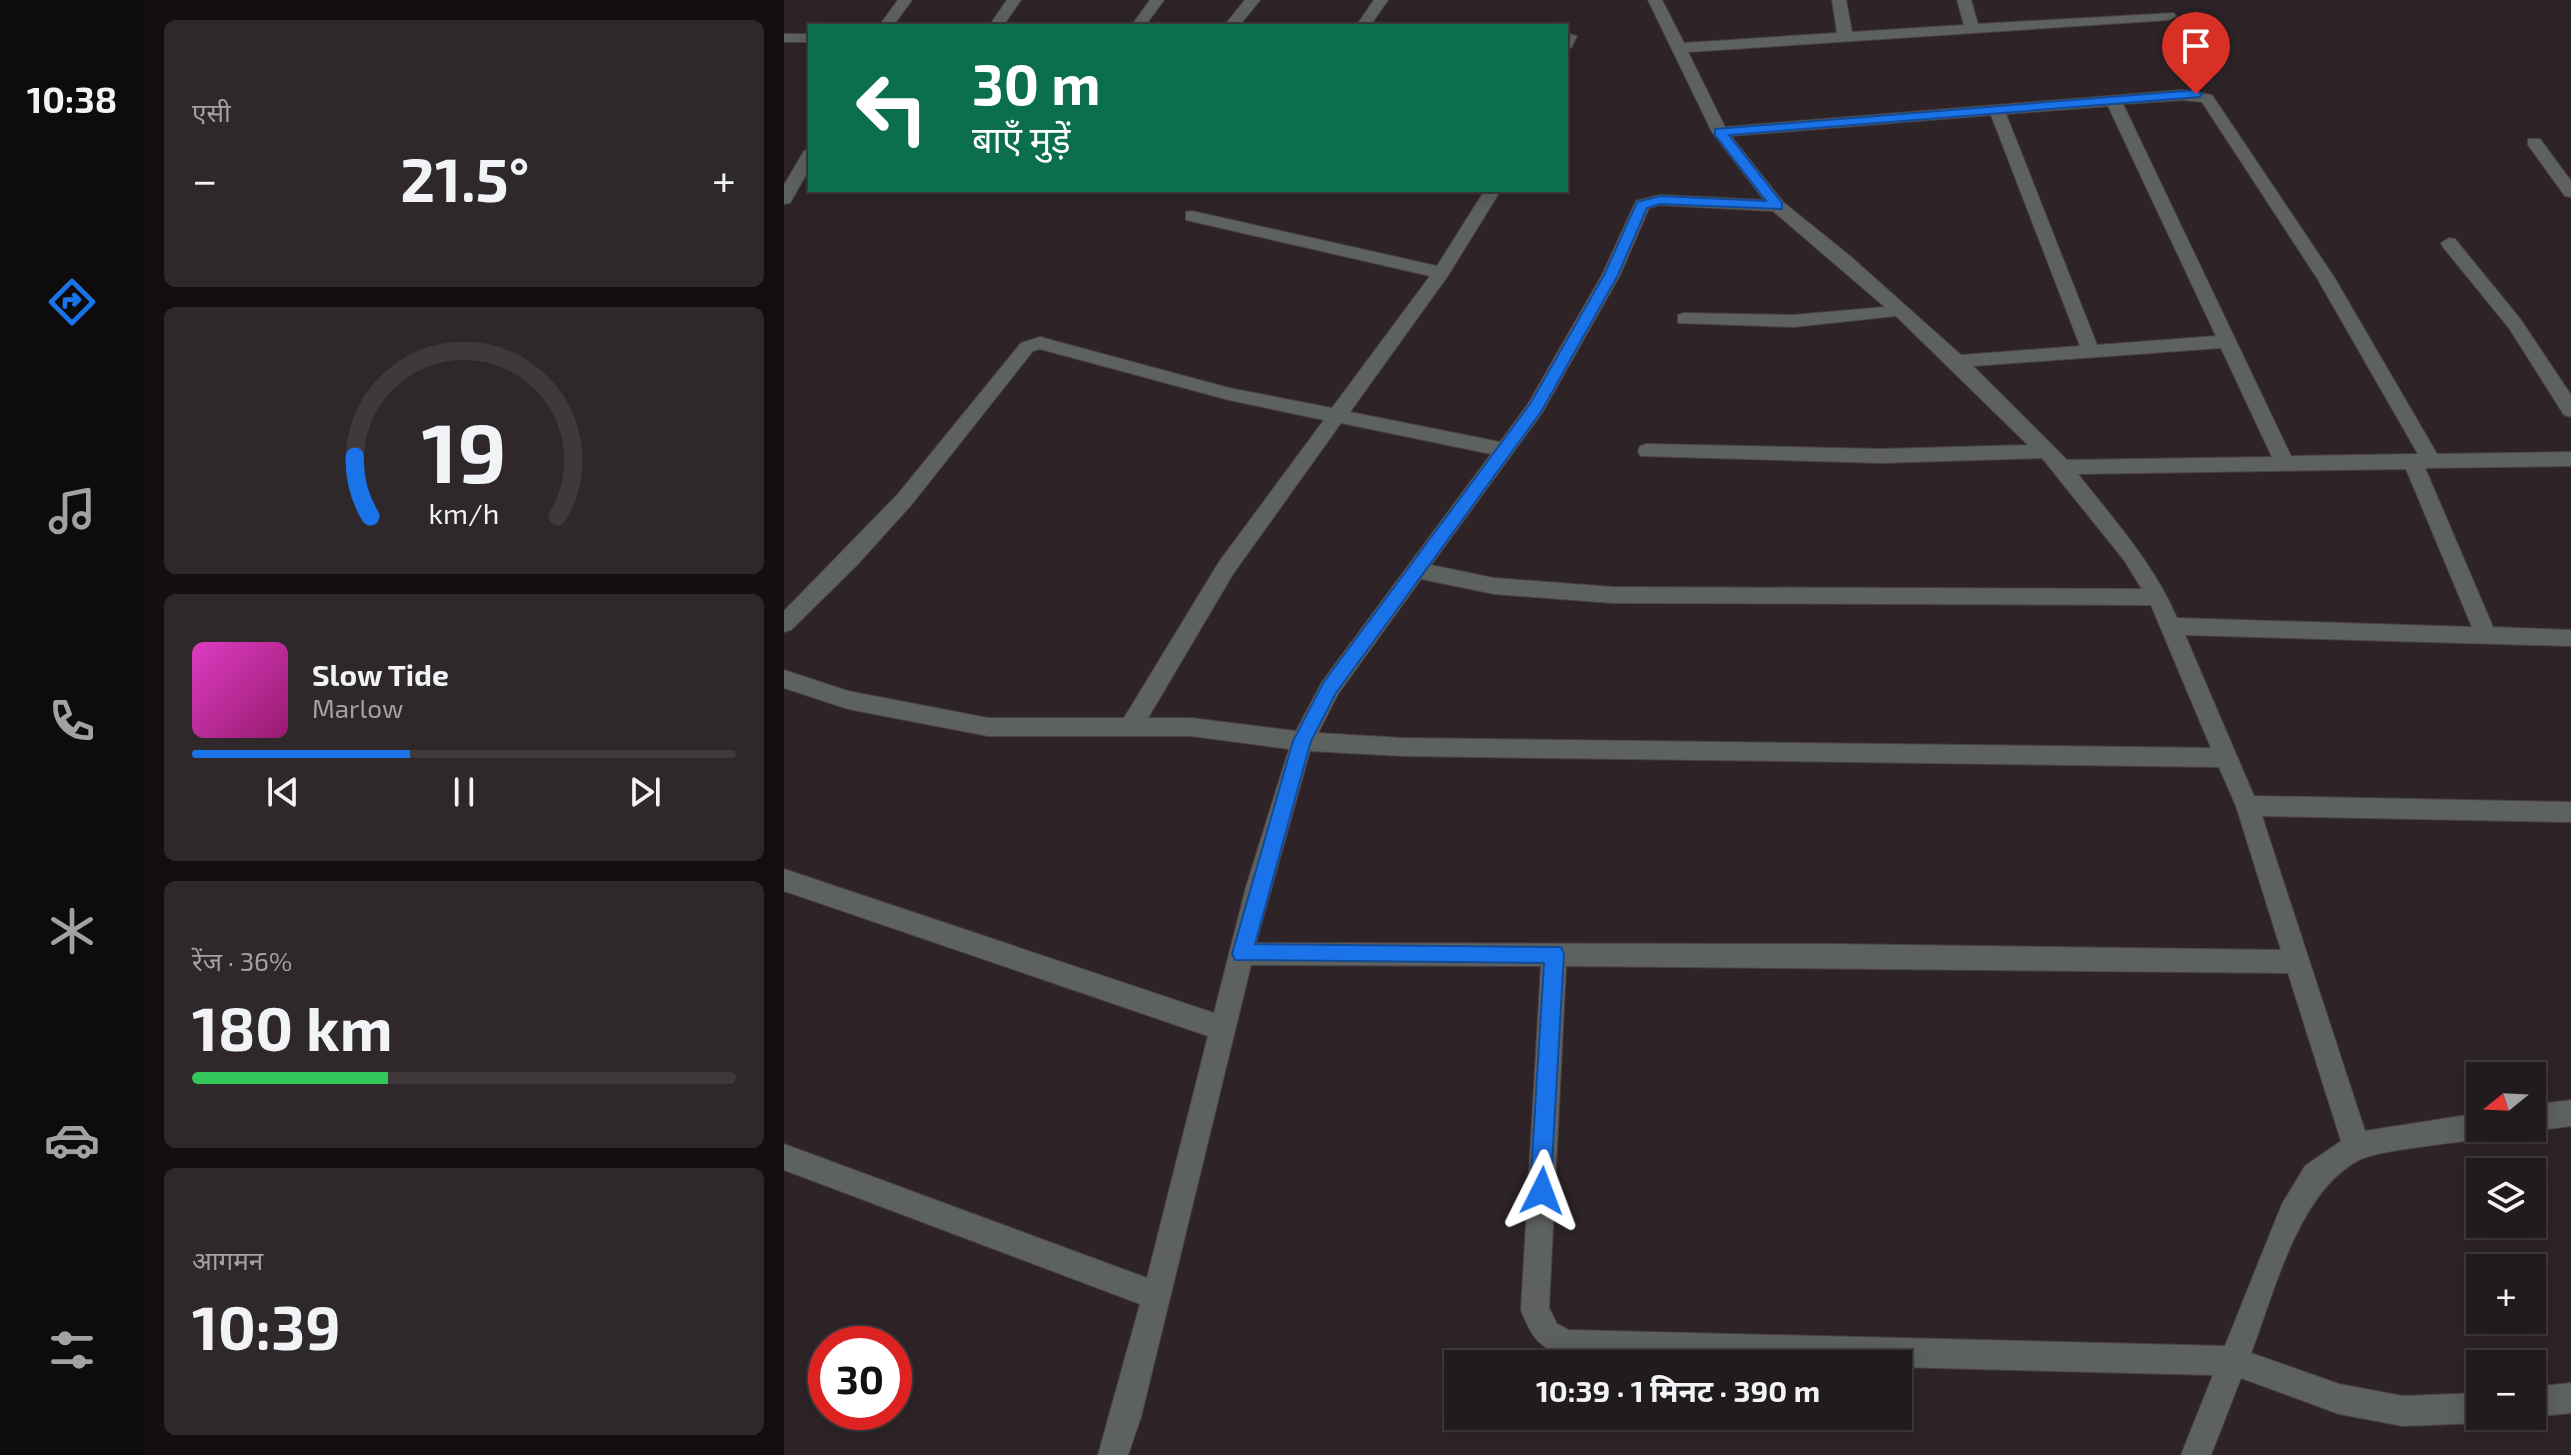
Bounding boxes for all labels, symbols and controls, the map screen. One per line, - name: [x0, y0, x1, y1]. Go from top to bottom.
- pin: [2162, 12, 2230, 94]
- icon: arrive: [2174, 24, 2218, 68]
- text: 30 m: [972, 49, 1101, 116]
- icon: left: [840, 56, 944, 160]
- text: 10:38: [27, 77, 117, 120]
- text: एसी: [192, 96, 231, 127]
- text: बाएँ मुड़ें: [972, 117, 1071, 160]
- text: 21.5°: [400, 142, 529, 214]
- text: −: [192, 152, 218, 205]
- text: +: [712, 152, 736, 205]
- icon: directions: [44, 274, 100, 330]
- text: 19: [421, 399, 507, 499]
- icon: music: [44, 483, 100, 539]
- text: km/h: [429, 495, 499, 530]
- text: Slow Tide: [312, 656, 449, 692]
- text: Marlow: [312, 692, 403, 723]
- icon: phone: [44, 693, 100, 749]
- icon: previous: [261, 770, 305, 814]
- icon: pause: [442, 770, 486, 814]
- icon: next: [623, 770, 667, 814]
- icon: climate: [44, 903, 100, 959]
- text: रेंज · 36%: [192, 945, 292, 976]
- text: 180 km: [192, 991, 393, 1063]
- north arrow: [2466, 1062, 2546, 1142]
- map controls: [2466, 1062, 2546, 1430]
- icon: car: [44, 1112, 100, 1168]
- position arrow: [1500, 1149, 1584, 1233]
- button: layers: [2466, 1158, 2546, 1238]
- text: आगमन: [192, 1244, 263, 1275]
- button: +: [2466, 1254, 2546, 1334]
- text: 10:39: [192, 1290, 341, 1362]
- icon: filters: [44, 1322, 100, 1378]
- speed limit sign: 30: [808, 1326, 912, 1430]
- button: −: [2466, 1350, 2546, 1430]
- text: 10:39 · 1 मिनट · 390 m: [1536, 1372, 1820, 1408]

